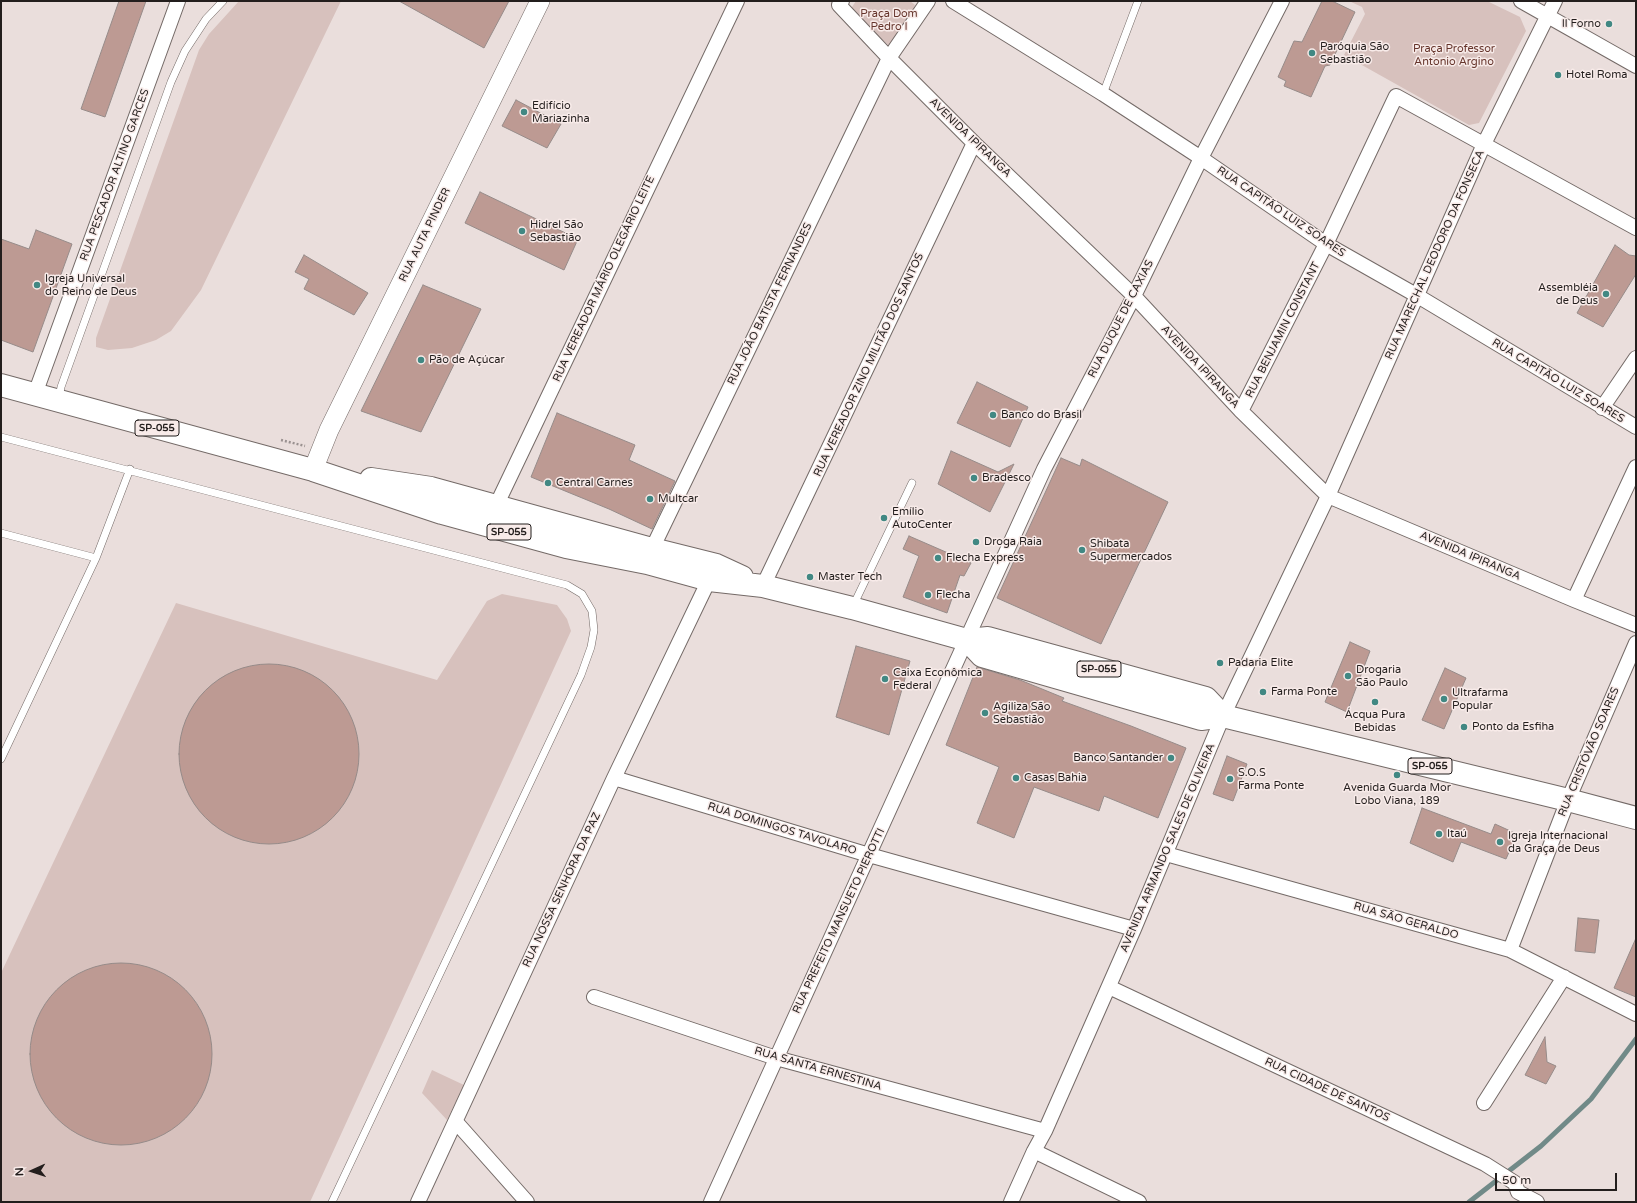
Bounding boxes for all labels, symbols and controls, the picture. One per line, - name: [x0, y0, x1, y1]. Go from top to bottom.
- park label: Praça Dom Pedro I: [860, 7, 918, 33]
- place label: Il Forno: [1562, 17, 1601, 31]
- marker: Il Forno: [1604, 19, 1614, 29]
- place label: Paróquia São Sebastião: [1320, 40, 1389, 66]
- park label: Praça Professor Antonio Argino: [1413, 42, 1495, 68]
- marker: Paróquia São Sebastião: [1307, 48, 1317, 58]
- place label: Hotel Roma: [1566, 68, 1628, 82]
- marker: Hotel Roma: [1553, 70, 1563, 80]
- street label: RUA PESCADOR ALTINO GARCES: [78, 87, 152, 263]
- street label: AVENIDA IPIRANGA: [926, 96, 1014, 180]
- place label: Edifício Mariazinha: [532, 99, 590, 125]
- marker: Edifício Mariazinha: [519, 107, 529, 117]
- street label: RUA MARECHAL DEODORO DA FONSECA: [1383, 148, 1487, 362]
- street label: RUA CAPITÃO LUIZ SOARES: [1214, 164, 1348, 260]
- street label: RUA VEREADOR MÁRIO OLEGÁRIO LEITE: [550, 174, 658, 384]
- street label: RUA AUTA PINDER: [397, 186, 453, 284]
- place label: Hidrel São Sebastião: [530, 218, 583, 244]
- street label: RUA JOÃO BATISTA FERNANDES: [725, 221, 815, 387]
- marker: Hidrel São Sebastião: [517, 226, 527, 236]
- street label: RUA VEREADOR ZINO MILITÃO DOS SANTOS: [811, 251, 927, 479]
- street label: RUA DUQUE DE CAXIAS: [1085, 258, 1157, 380]
- street label: RUA BENJAMIN CONSTANT: [1243, 260, 1323, 400]
- place label: Igreja Universal do Reino de Deus: [45, 272, 137, 298]
- marker: Igreja Universal do Reino de Deus: [32, 280, 42, 290]
- place label: Assembléia de Deus: [1538, 281, 1598, 307]
- marker: Assembléia de Deus: [1601, 289, 1611, 299]
- street label: AVENIDA IPIRANGA: [1158, 323, 1242, 411]
- street label: RUA CAPITÃO LUIZ SOARES: [1489, 336, 1627, 426]
- place label: Pão de Açúcar: [429, 353, 505, 367]
- marker: Pão de Açúcar: [416, 355, 426, 365]
- place label: Banco do Brasil: [1001, 408, 1082, 422]
- marker: Banco do Brasil: [988, 410, 998, 420]
- road number: SP-055: [135, 420, 179, 436]
- place label: Bradesco: [982, 471, 1031, 485]
- marker: Bradesco: [969, 473, 979, 483]
- place label: Central Carnes: [556, 476, 633, 490]
- marker: Central Carnes: [543, 478, 553, 488]
- place label: Multcar: [658, 492, 698, 506]
- marker: Multcar: [645, 494, 655, 504]
- place label: Emílio AutoCenter: [892, 505, 952, 531]
- marker: Emílio AutoCenter: [879, 513, 889, 523]
- road number: SP-055: [487, 524, 531, 540]
- street label: AVENIDA IPIRANGA: [1417, 529, 1523, 583]
- place label: Droga Raia: [984, 535, 1042, 549]
- marker: Droga Raia: [971, 537, 981, 547]
- place label: Shibata Supermercados: [1090, 537, 1172, 563]
- marker: Shibata Supermercados: [1077, 545, 1087, 555]
- place label: Flecha Express: [946, 551, 1024, 565]
- marker: Flecha Express: [933, 553, 943, 563]
- place label: Master Tech: [818, 570, 882, 584]
- marker: Master Tech: [805, 572, 815, 582]
- place label: Flecha: [936, 588, 970, 602]
- marker: Flecha: [923, 590, 933, 600]
- place label: Padaria Elite: [1228, 656, 1293, 670]
- marker: Padaria Elite: [1215, 658, 1225, 668]
- road number: SP-055: [1077, 661, 1121, 677]
- place label: Drogaria São Paulo: [1356, 663, 1408, 689]
- place label: Caixa Econômica Federal: [893, 666, 982, 692]
- marker: Drogaria São Paulo: [1343, 671, 1353, 681]
- marker: Caixa Econômica Federal: [880, 674, 890, 684]
- place label: Farma Ponte: [1271, 685, 1337, 699]
- street label: RUA CRISTÓVÃO SOARES: [1556, 685, 1622, 819]
- place label: Ultrafarma Popular: [1452, 686, 1508, 712]
- marker: Farma Ponte: [1258, 687, 1268, 697]
- marker: Ultrafarma Popular: [1439, 694, 1449, 704]
- marker: Ácqua Pura Bebidas: [1370, 697, 1380, 707]
- place label: Agiliza São Sebastião: [993, 700, 1050, 726]
- marker: Agiliza São Sebastião: [980, 708, 990, 718]
- place label: Ácqua Pura Bebidas: [1345, 708, 1405, 734]
- place label: Ponto da Esfiha: [1472, 720, 1554, 734]
- marker: Ponto da Esfiha: [1459, 722, 1469, 732]
- street label: AVENIDA ARMANDO SALES DE OLIVEIRA: [1118, 742, 1218, 954]
- place label: Banco Santander: [1073, 751, 1163, 765]
- marker: Banco Santander: [1166, 753, 1176, 763]
- road number: SP-055: [1408, 758, 1452, 774]
- place label: S.O.S Farma Ponte: [1238, 766, 1304, 792]
- marker: Avenida Guarda Mor Lobo Viana, 189: [1392, 770, 1402, 780]
- place label: Casas Bahia: [1024, 771, 1087, 785]
- marker: Casas Bahia: [1011, 773, 1021, 783]
- marker: S.O.S Farma Ponte: [1225, 774, 1235, 784]
- place label: Avenida Guarda Mor Lobo Viana, 189: [1343, 781, 1451, 807]
- street label: RUA DOMINGOS TAVOLARO: [706, 800, 858, 858]
- street label: RUA NOSSA SENHORA DA PAZ: [520, 810, 604, 970]
- street label: RUA PREFEITO MANSUETO PIEROTTI: [790, 826, 888, 1016]
- place label: Itaú: [1447, 827, 1467, 841]
- marker: Itaú: [1434, 829, 1444, 839]
- place label: Igreja Internacional da Graça de Deus: [1508, 829, 1608, 855]
- marker: Igreja Internacional da Graça de Deus: [1495, 837, 1505, 847]
- street label: RUA SÃO GERALDO: [1352, 900, 1460, 942]
- street label: RUA SANTA ERNESTINA: [753, 1044, 883, 1094]
- street label: RUA CIDADE DE SANTOS: [1262, 1055, 1392, 1125]
- north arrow: [12, 1151, 52, 1191]
- scale bar: [1497, 1165, 1619, 1191]
- text: N: [13, 1167, 26, 1176]
- text: 50 m: [1502, 1173, 1531, 1187]

